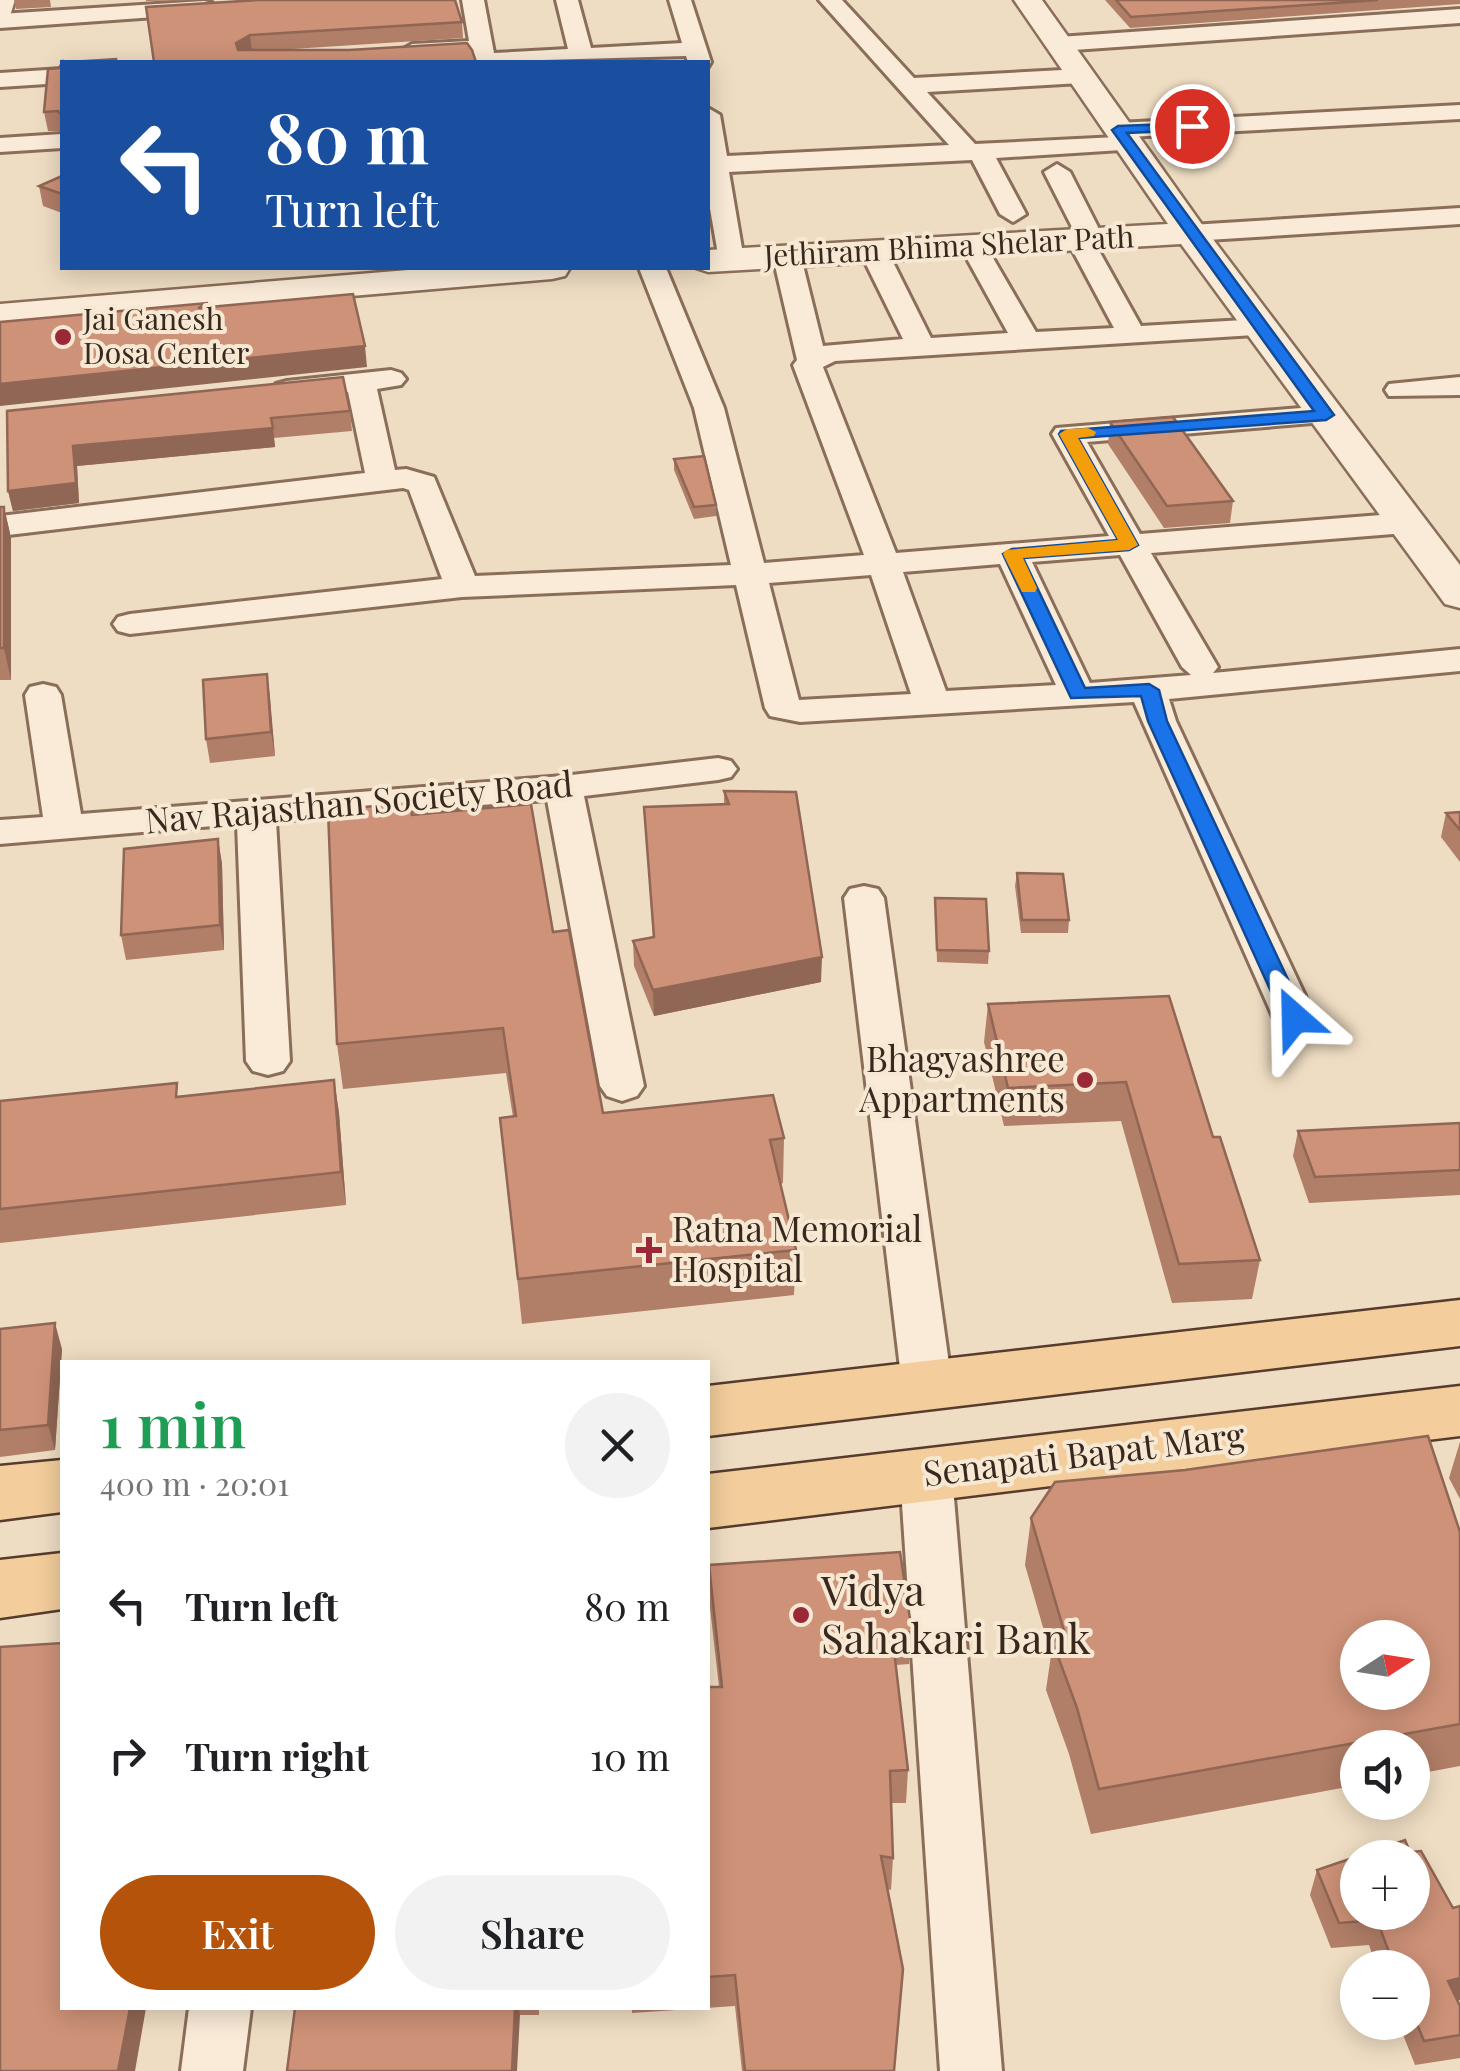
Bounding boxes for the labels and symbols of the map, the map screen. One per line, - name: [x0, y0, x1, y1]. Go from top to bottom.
- pin: [1150, 84, 1235, 169]
- street label: Jethiram Bhima Shelar Path: [762, 215, 1135, 275]
- place label: Jai Ganesh Dosa Center: [82, 298, 249, 372]
- marker: Jai Ganesh Dosa Center: [52, 326, 74, 348]
- street label: Nav Rajasthan Society Road: [143, 758, 575, 843]
- position arrow: [1243, 966, 1347, 1070]
- place label: Bhagyashree Appartments: [858, 1034, 1065, 1121]
- marker: Bhagyashree Appartments: [1074, 1069, 1096, 1091]
- place label: Ratna Memorial Hospital: [672, 1204, 922, 1291]
- marker: Ratna Memorial Hospital: [636, 1237, 662, 1263]
- street label: Senapati Bapat Marg: [920, 1409, 1248, 1496]
- place label: Vidya Sahakari Bank: [820, 1561, 1091, 1665]
- marker: Vidya Sahakari Bank: [790, 1604, 812, 1626]
- north arrow: [1340, 1620, 1430, 1710]

